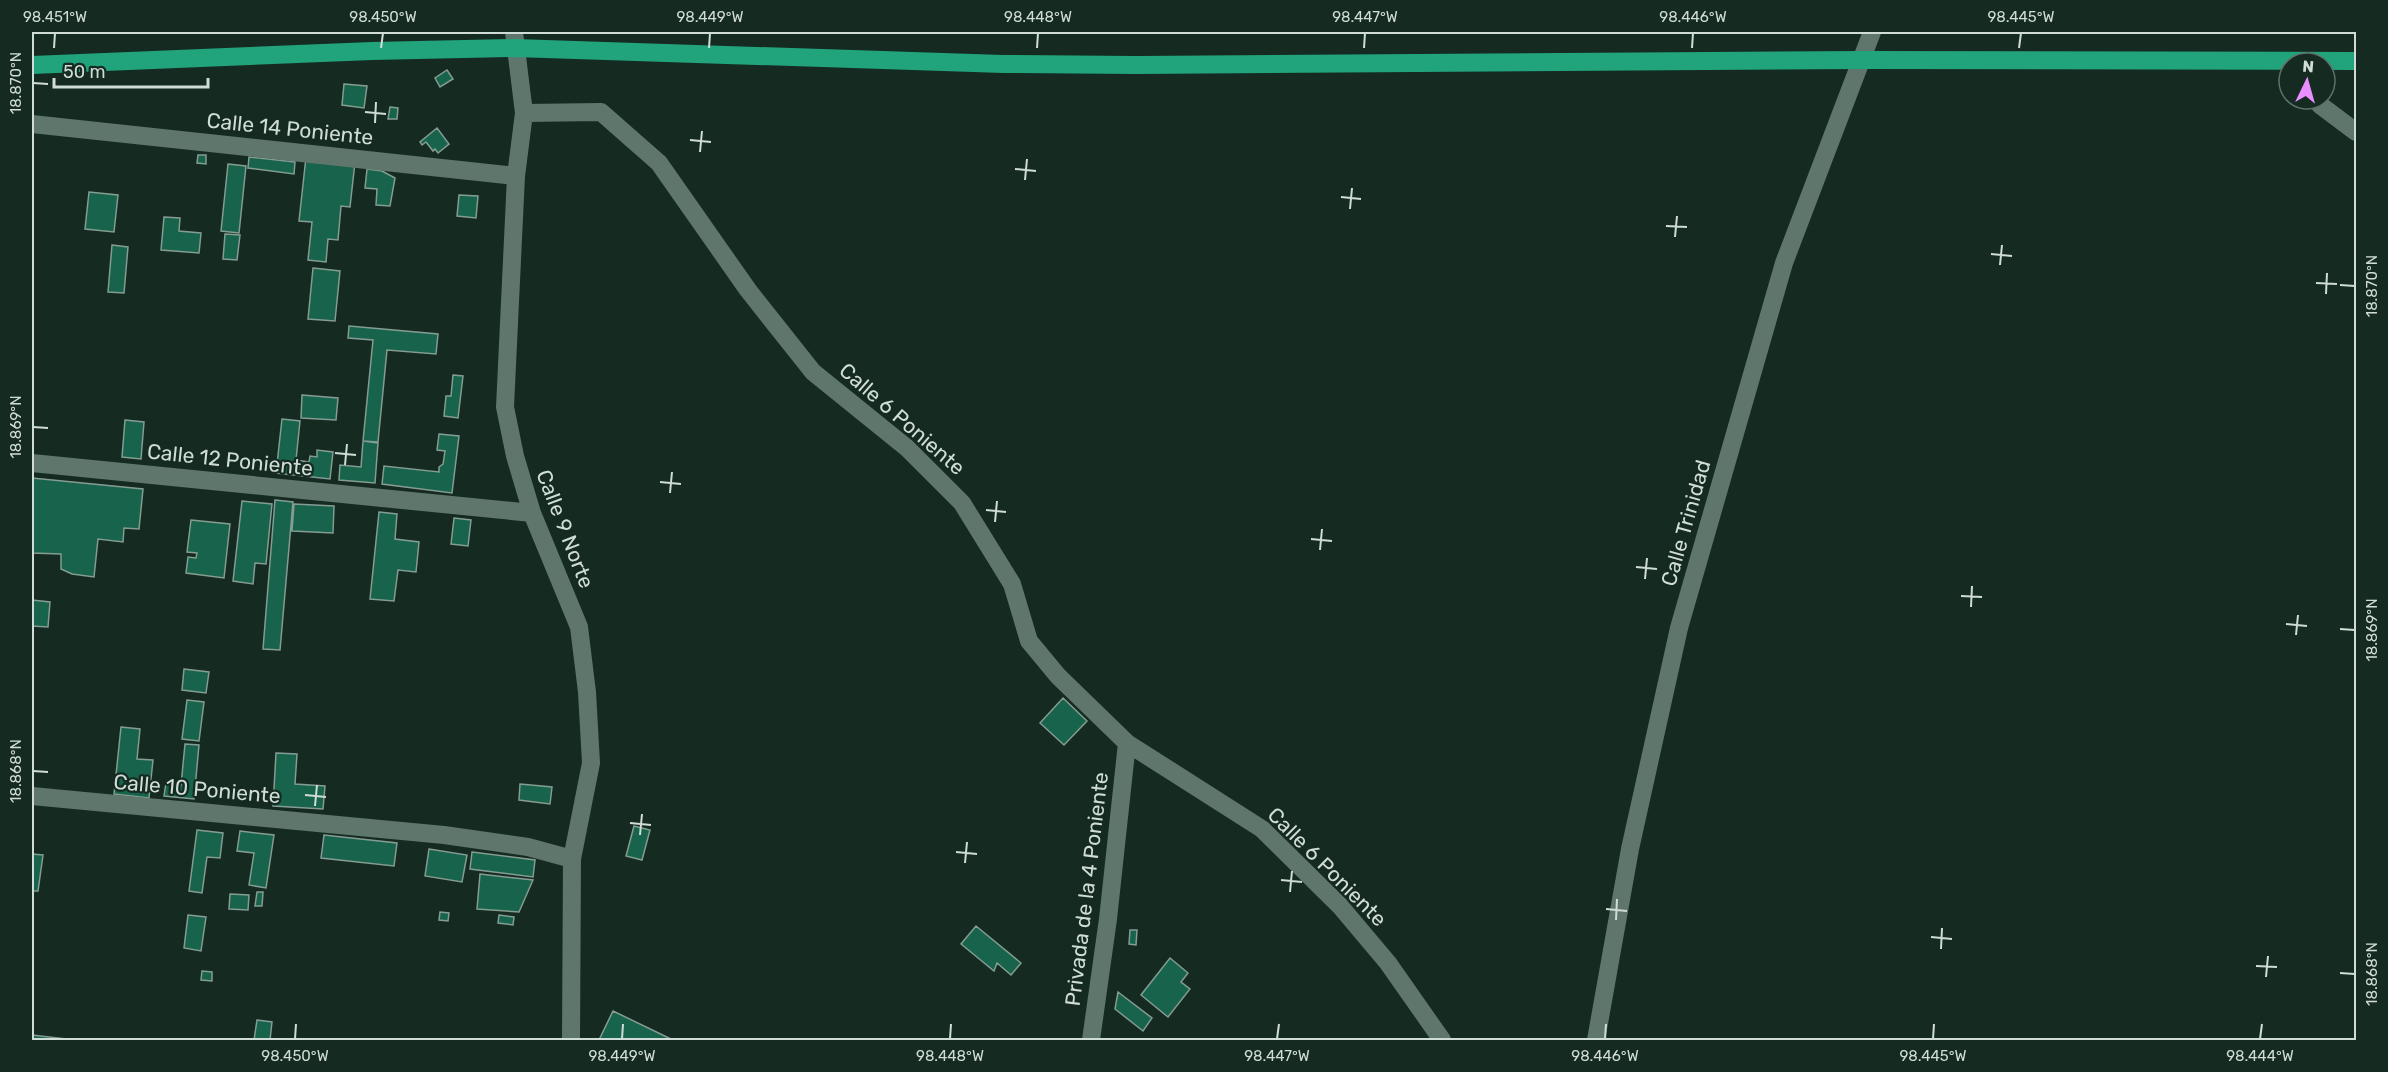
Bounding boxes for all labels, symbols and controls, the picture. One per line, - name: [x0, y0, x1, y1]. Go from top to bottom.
- text: 98.451°W: [23, 8, 87, 26]
- text: 98.450°W: [349, 8, 417, 26]
- text: 98.449°W: [676, 8, 744, 26]
- text: 98.448°W: [1004, 8, 1072, 26]
- text: 98.447°W: [1332, 8, 1398, 26]
- text: 98.446°W: [1659, 8, 1727, 26]
- text: 98.445°W: [1987, 8, 2055, 26]
- scale bar: [54, 51, 208, 89]
- north arrow: [2277, 51, 2337, 111]
- text: 18.870°N: [7, 52, 25, 114]
- text: N: [2302, 57, 2315, 77]
- text: 50 m: [63, 61, 106, 83]
- street label: Calle 14 Poniente: [206, 107, 375, 150]
- text: 18.870°N: [2363, 255, 2381, 317]
- street label: Calle 6 Poniente: [834, 357, 970, 480]
- text: 18.869°N: [7, 395, 25, 459]
- street label: Calle 12 Poniente: [146, 438, 314, 481]
- street label: Calle Trinidad: [1656, 457, 1715, 589]
- street label: Calle 9 Norte: [531, 466, 600, 592]
- text: 18.869°N: [2363, 598, 2381, 662]
- text: 18.868°N: [7, 739, 25, 803]
- street label: Calle 10 Poniente: [112, 769, 282, 808]
- street label: Privada de la 4 Poniente: [1060, 771, 1113, 1007]
- street label: Calle 6 Poniente: [1263, 802, 1392, 931]
- text: 18.868°N: [2363, 942, 2381, 1006]
- text: 98.450°W: [261, 1047, 329, 1065]
- text: 98.449°W: [588, 1047, 656, 1065]
- text: 98.448°W: [916, 1047, 984, 1065]
- text: 98.447°W: [1244, 1047, 1310, 1065]
- text: 98.446°W: [1571, 1047, 1639, 1065]
- text: 98.445°W: [1899, 1047, 1967, 1065]
- text: 98.444°W: [2226, 1047, 2294, 1065]

